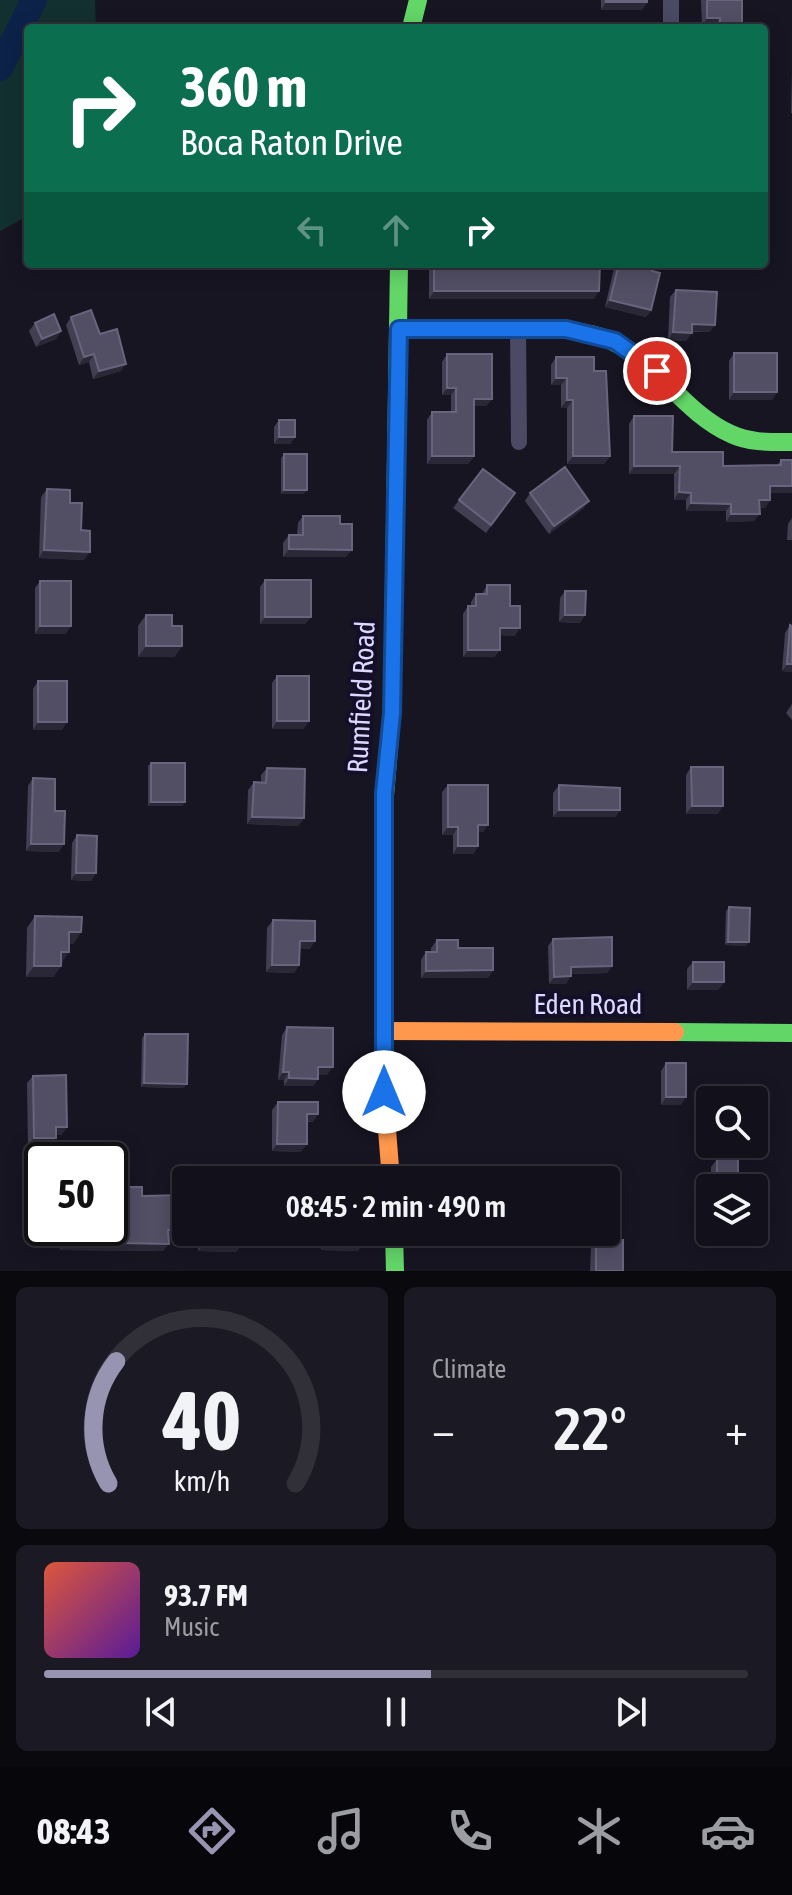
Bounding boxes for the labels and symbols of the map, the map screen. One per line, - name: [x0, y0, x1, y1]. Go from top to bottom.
- pin: [623, 337, 691, 405]
- street label: Rumfield Road: [341, 620, 381, 774]
- street label: Eden Road: [534, 988, 642, 1020]
- position arrow: [342, 1050, 426, 1134]
- speed limit sign: 50: [24, 1142, 128, 1246]

